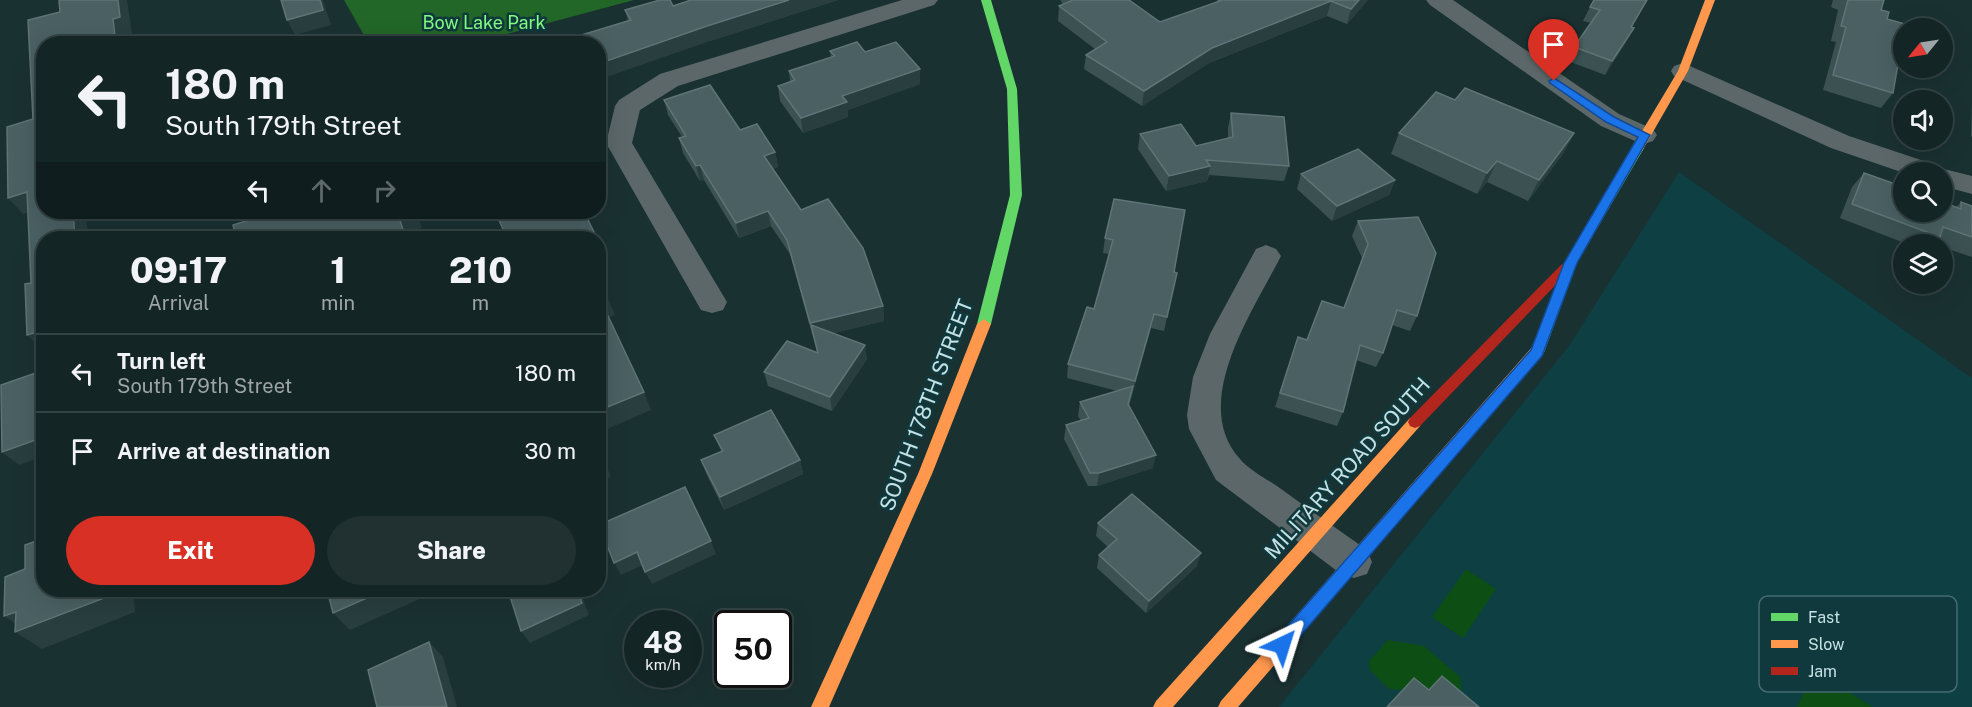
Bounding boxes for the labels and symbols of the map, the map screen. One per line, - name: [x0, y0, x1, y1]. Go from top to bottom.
- park label: Bow Lake Park: [422, 12, 546, 33]
- north arrow: [1893, 18, 1953, 78]
- pin: [1528, 19, 1579, 81]
- street label: SOUTH 178TH STREET: [874, 296, 978, 514]
- street label: MILITARY ROAD SOUTH: [1259, 372, 1435, 564]
- legend: [1759, 596, 1957, 692]
- text: Fast: [1808, 608, 1840, 627]
- speed limit sign: 50: [714, 610, 792, 688]
- position arrow: [1250, 613, 1314, 677]
- text: Slow: [1808, 635, 1845, 654]
- text: Jam: [1808, 662, 1837, 681]

